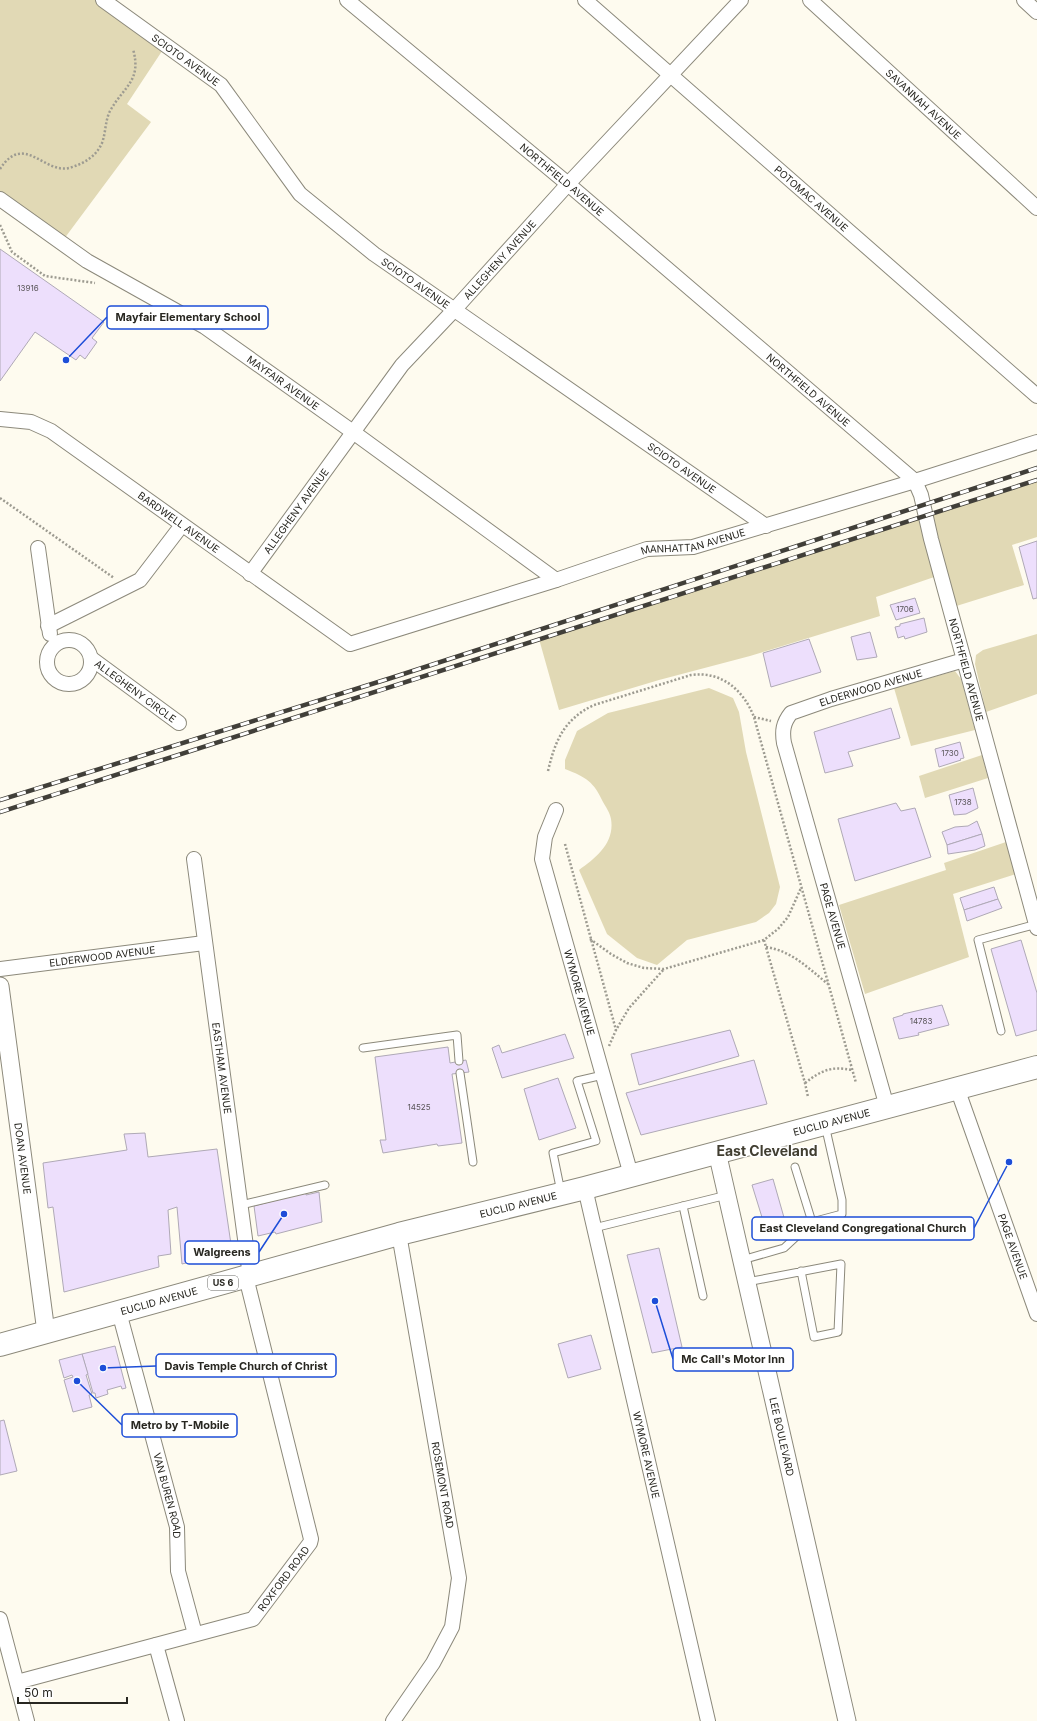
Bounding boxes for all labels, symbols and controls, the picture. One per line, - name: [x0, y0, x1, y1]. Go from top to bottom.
- street label: SCIOTO AVENUE: [150, 31, 222, 88]
- street label: SAVANNAH AVENUE: [883, 66, 964, 142]
- street label: NORTHFIELD AVENUE: [518, 141, 606, 218]
- street label: POTOMAC AVENUE: [772, 163, 851, 234]
- street label: ALLEGHENY AVENUE: [461, 218, 538, 302]
- street label: SCIOTO AVENUE: [379, 255, 452, 311]
- house number: 13916: [17, 283, 39, 293]
- callout: Mayfair Elementary School: [107, 306, 268, 329]
- text: Mayfair Elementary School: [116, 310, 260, 324]
- street label: NORTHFIELD AVENUE: [764, 351, 853, 429]
- street label: MAYFAIR AVENUE: [245, 353, 322, 412]
- street label: SCIOTO AVENUE: [645, 440, 718, 495]
- street label: ALLEGHENY AVENUE: [261, 466, 331, 556]
- street label: BARDWELL AVENUE: [136, 489, 222, 555]
- street label: MANHATTAN AVENUE: [639, 526, 747, 557]
- house number: 1706: [896, 604, 914, 614]
- street label: NORTHFIELD AVENUE: [947, 617, 986, 722]
- street label: ALLEGHENY CIRCLE: [93, 657, 178, 725]
- street label: ELDERWOOD AVENUE: [818, 667, 924, 709]
- house number: 1730: [941, 748, 959, 758]
- house number: 1738: [954, 797, 972, 807]
- street label: PAGE AVENUE: [818, 881, 848, 951]
- street label: ELDERWOOD AVENUE: [48, 943, 156, 969]
- street label: WYMORE AVENUE: [562, 948, 597, 1037]
- house number: 14783: [910, 1016, 932, 1026]
- street label: EASTHAM AVENUE: [210, 1022, 234, 1115]
- house number: 14525: [407, 1102, 431, 1112]
- street label: EUCLID AVENUE: [792, 1106, 871, 1138]
- street label: DOAN AVENUE: [12, 1122, 34, 1195]
- district label: East Cleveland: [716, 1142, 818, 1159]
- street label: EUCLID AVENUE: [478, 1189, 558, 1220]
- street label: PAGE AVENUE: [996, 1212, 1030, 1281]
- callout: East Cleveland Congregational Church: [752, 1217, 974, 1240]
- text: East Cleveland Congregational Church: [760, 1221, 967, 1235]
- callout: Walgreens: [185, 1241, 259, 1264]
- text: Walgreens: [193, 1245, 251, 1259]
- road number: US 6: [208, 1276, 238, 1290]
- street label: EUCLID AVENUE: [119, 1284, 199, 1317]
- callout: Mc Call's Motor Inn: [673, 1348, 793, 1371]
- text: Mc Call's Motor Inn: [681, 1352, 785, 1366]
- callout: Davis Temple Church of Christ: [156, 1354, 336, 1377]
- text: Davis Temple Church of Christ: [164, 1359, 328, 1373]
- street label: LEE BOULEVARD: [767, 1396, 797, 1477]
- street label: WYMORE AVENUE: [631, 1410, 662, 1500]
- callout: Metro by T-Mobile: [122, 1414, 237, 1437]
- text: Metro by T-Mobile: [131, 1418, 230, 1432]
- street label: ROSEMONT ROAD: [429, 1441, 457, 1529]
- street label: VAN BUREN ROAD: [151, 1451, 183, 1539]
- street label: ROXFORD ROAD: [255, 1543, 312, 1613]
- scale bar: [18, 1679, 127, 1705]
- text: 50 m: [24, 1685, 53, 1700]

